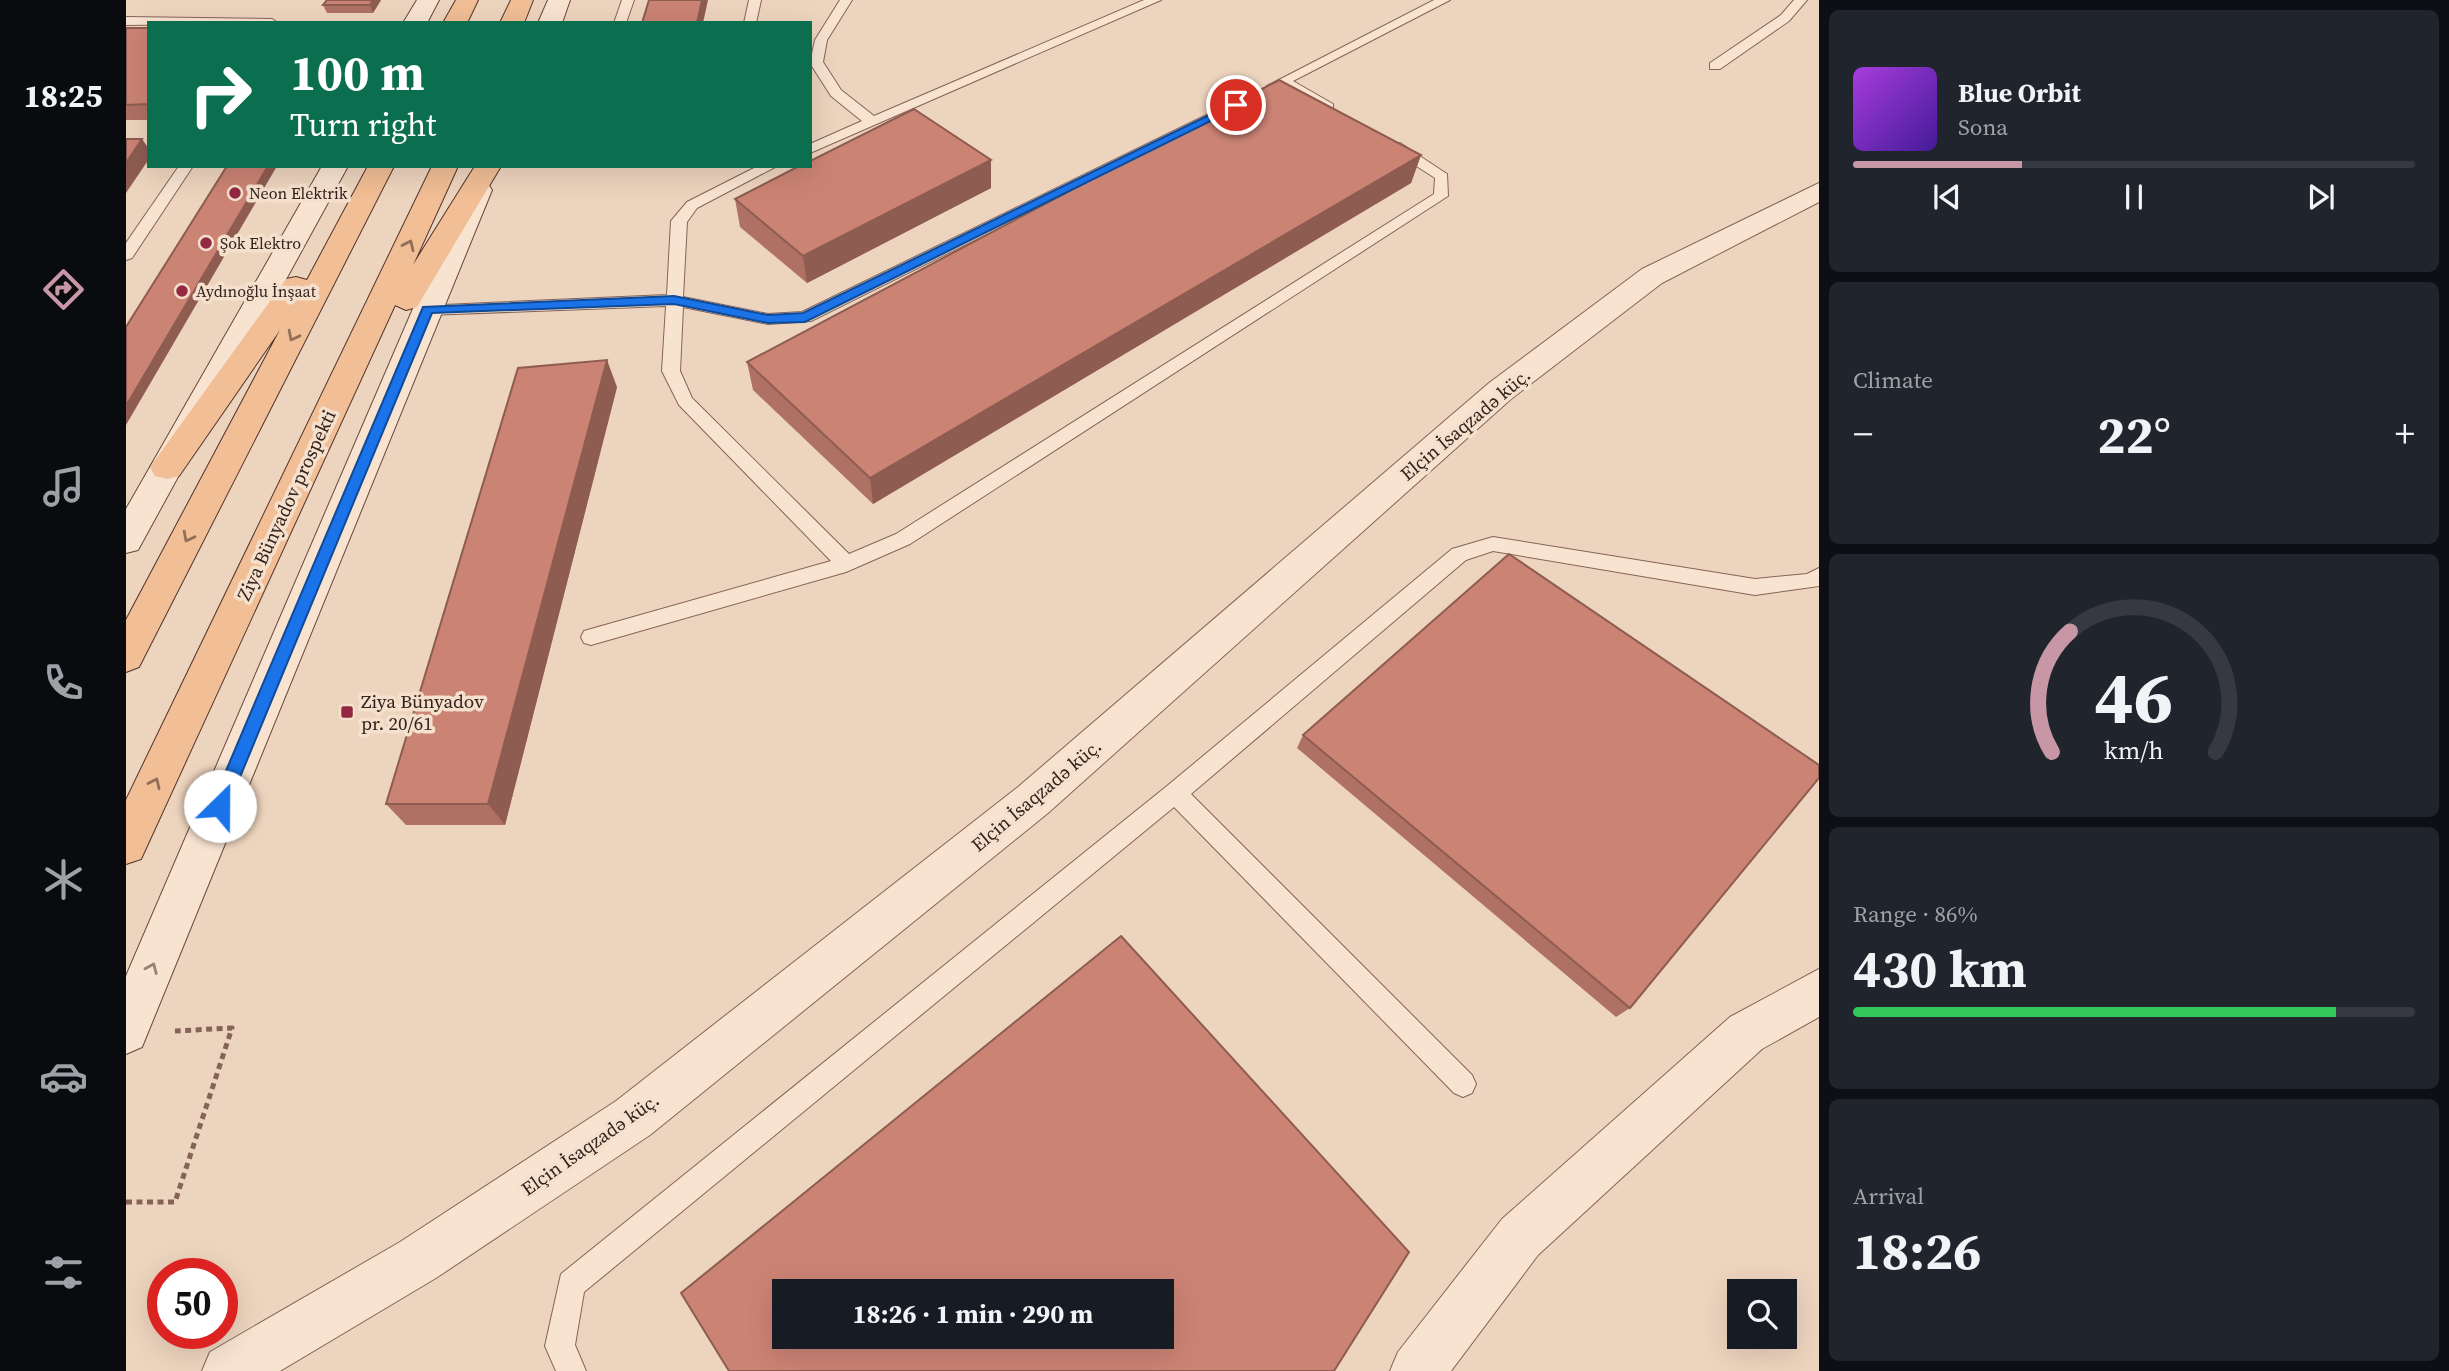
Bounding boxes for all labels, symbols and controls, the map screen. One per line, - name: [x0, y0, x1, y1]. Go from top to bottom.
- text: 100 m: [290, 39, 425, 106]
- icon: right: [175, 49, 266, 140]
- text: 18:25: [24, 74, 102, 118]
- pin: [1206, 75, 1266, 135]
- text: Blue Orbit: [1958, 75, 2081, 111]
- icon: arrive: [1217, 86, 1255, 124]
- text: Turn right: [290, 103, 436, 147]
- text: Sona: [1958, 111, 2008, 143]
- icon: previous: [1928, 178, 1966, 216]
- icon: pause: [2115, 178, 2153, 216]
- icon: next: [2302, 178, 2340, 216]
- place label: Neon Elektrik: [249, 182, 348, 204]
- marker: Neon Elektrik: [227, 185, 243, 201]
- place label: Şok Elektro: [220, 232, 301, 254]
- marker: Şok Elektro: [198, 235, 214, 251]
- one-way arrow: [401, 240, 415, 252]
- icon: directions: [39, 265, 88, 314]
- place label: Aydınoğlu İnşaat: [196, 280, 317, 302]
- marker: Aydınoğlu İnşaat: [174, 283, 190, 299]
- one-way arrow: [287, 328, 301, 341]
- street label: Elçin İsaqzadə küç.: [1394, 362, 1536, 486]
- text: Climate: [1853, 364, 1933, 396]
- text: 22°: [2097, 399, 2171, 470]
- street label: Ziya Bünyadov prospekti: [230, 405, 342, 605]
- text: −: [1853, 408, 1873, 460]
- text: +: [2395, 408, 2415, 460]
- icon: music: [39, 462, 88, 511]
- one-way arrow: [182, 530, 196, 543]
- text: 46: [2095, 647, 2173, 746]
- icon: phone: [39, 658, 88, 707]
- place label: Ziya Bünyadov pr. 20/61: [361, 688, 484, 736]
- marker: Ziya Bünyadov pr. 20/61: [339, 704, 355, 720]
- text: km/h: [2104, 732, 2164, 766]
- street label: Elçin İsaqzadə küç.: [965, 733, 1107, 857]
- position arrow: [183, 769, 257, 843]
- one-way arrow: [147, 778, 161, 790]
- icon: climate: [39, 855, 88, 904]
- text: Range · 86%: [1853, 898, 1978, 930]
- text: 430 km: [1853, 933, 2027, 1004]
- one-way arrow: [144, 963, 158, 975]
- icon: car: [39, 1052, 88, 1101]
- street label: Elçin İsaqzadə küç.: [516, 1087, 664, 1201]
- text: Arrival: [1853, 1180, 1924, 1212]
- text: 18:26: [1853, 1215, 1981, 1286]
- icon: filters: [39, 1248, 88, 1297]
- speed limit sign: 50: [147, 1258, 238, 1349]
- map controls: [1727, 1279, 1797, 1349]
- button: search: [1727, 1279, 1797, 1349]
- text: 18:26 · 1 min · 290 m: [853, 1296, 1093, 1332]

